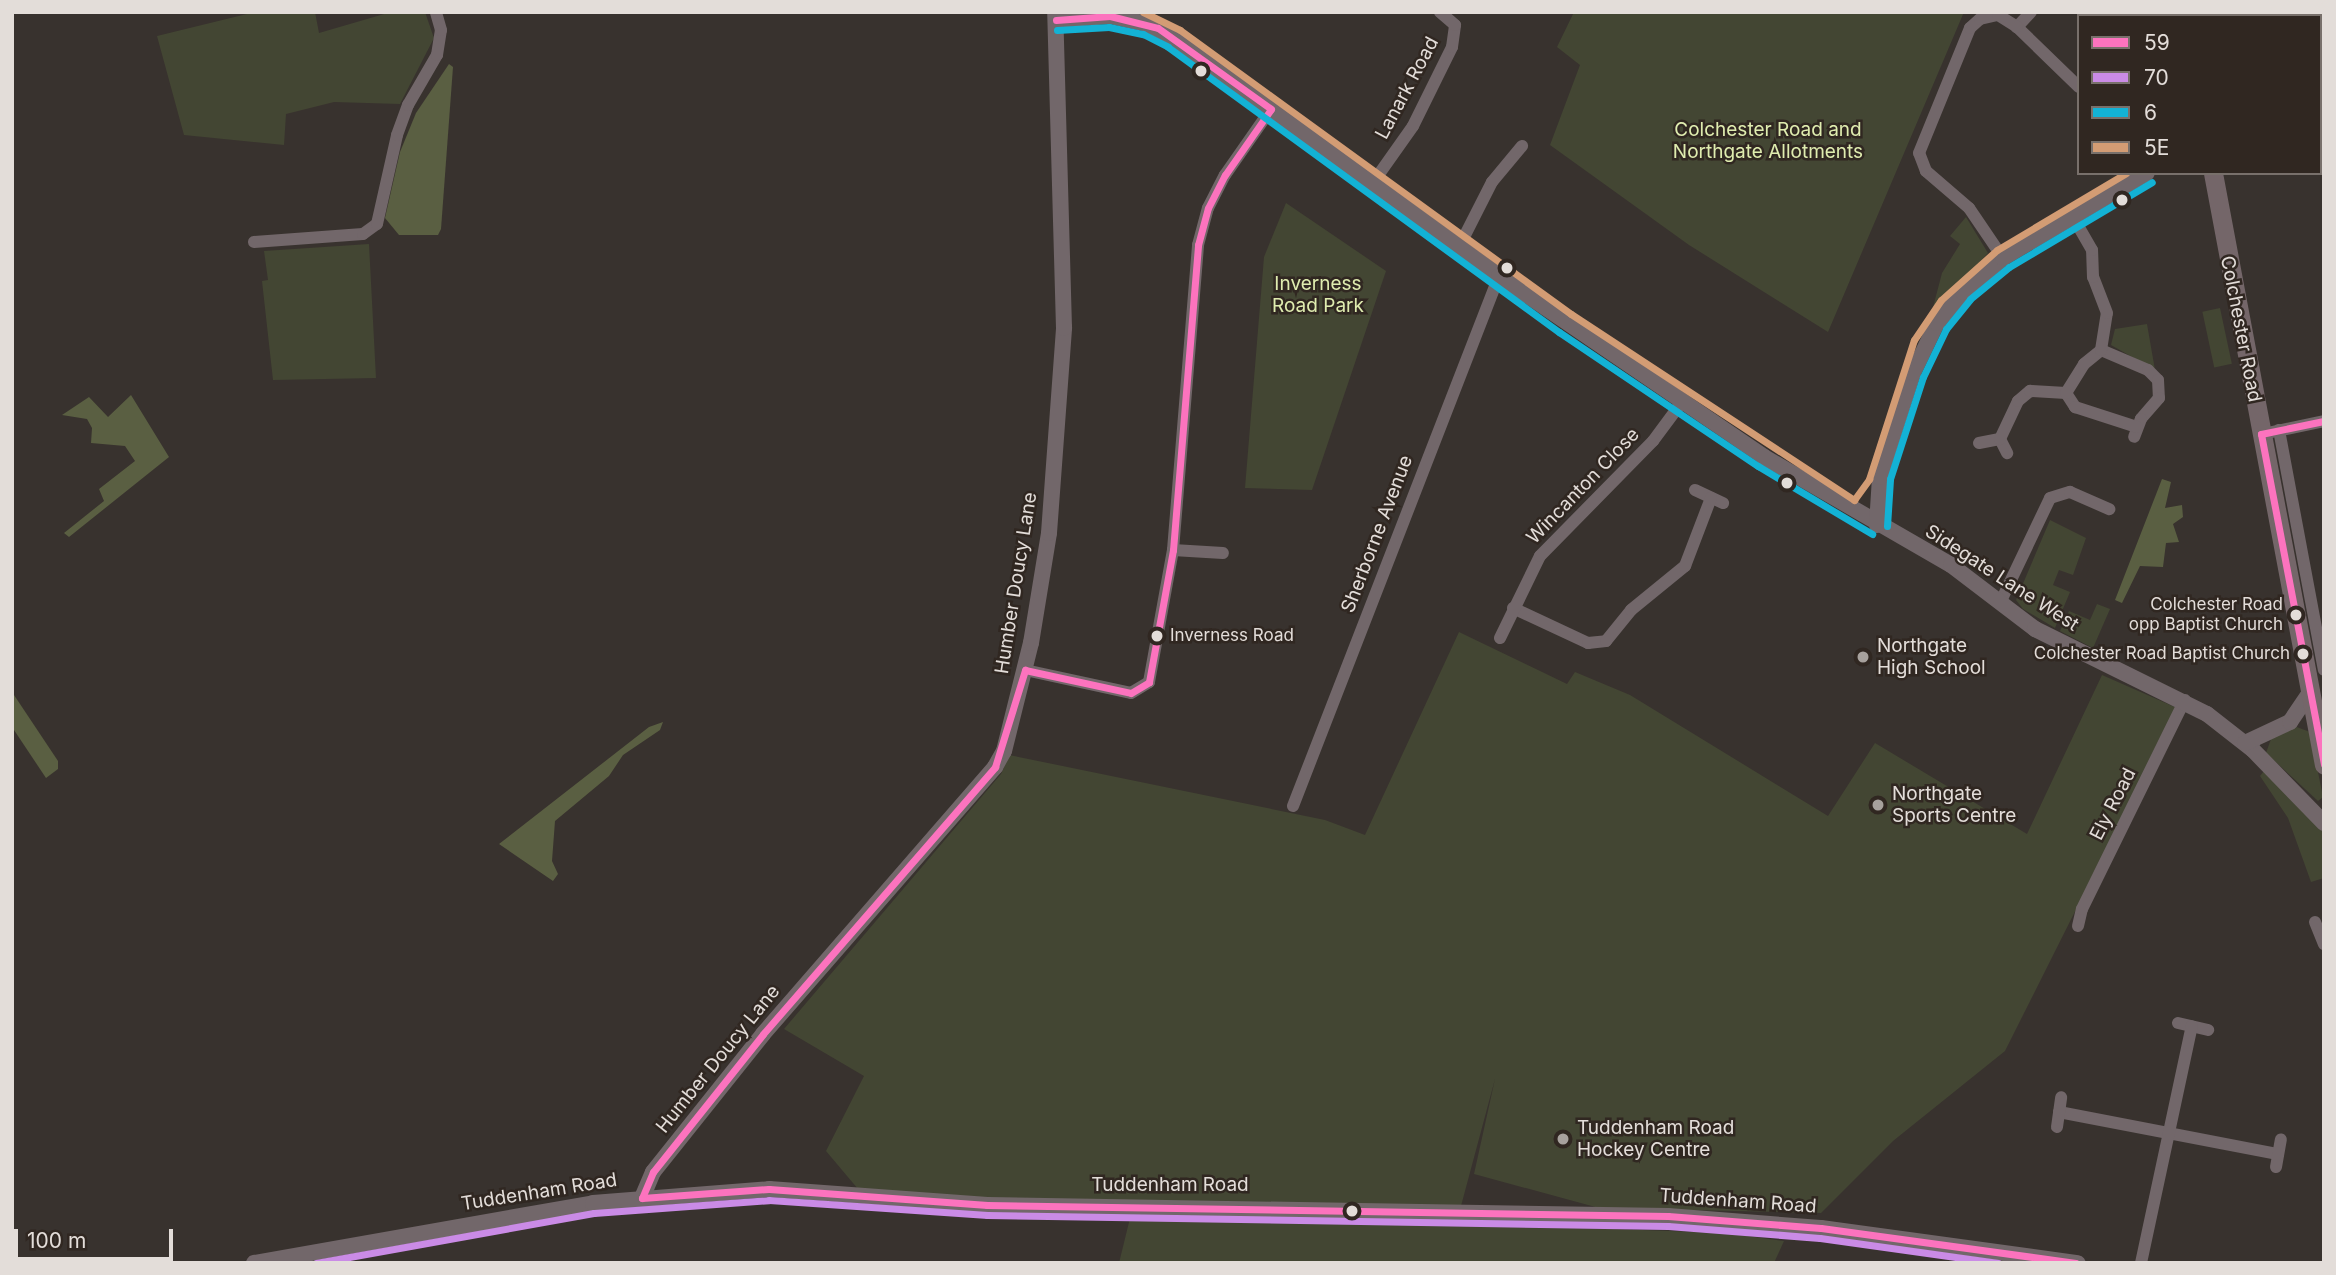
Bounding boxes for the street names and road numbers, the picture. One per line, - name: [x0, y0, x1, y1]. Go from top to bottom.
- street label: Lanark Road: [1371, 33, 1443, 143]
- street label: Colchester Road: [2216, 254, 2266, 404]
- street label: Wincanton Close: [1522, 423, 1644, 549]
- street label: Sherborne Avenue: [1336, 452, 1418, 616]
- street label: Humber Doucy Lane: [990, 490, 1042, 676]
- street label: Sidegate Lane West: [1921, 520, 2083, 636]
- street label: Ely Road: [2085, 764, 2141, 844]
- street label: Humber Doucy Lane: [651, 980, 785, 1138]
- street label: Tuddenham Road: [459, 1168, 619, 1216]
- street label: Tuddenham Road: [1091, 1174, 1249, 1196]
- street label: Tuddenham Road: [1659, 1184, 1817, 1218]

